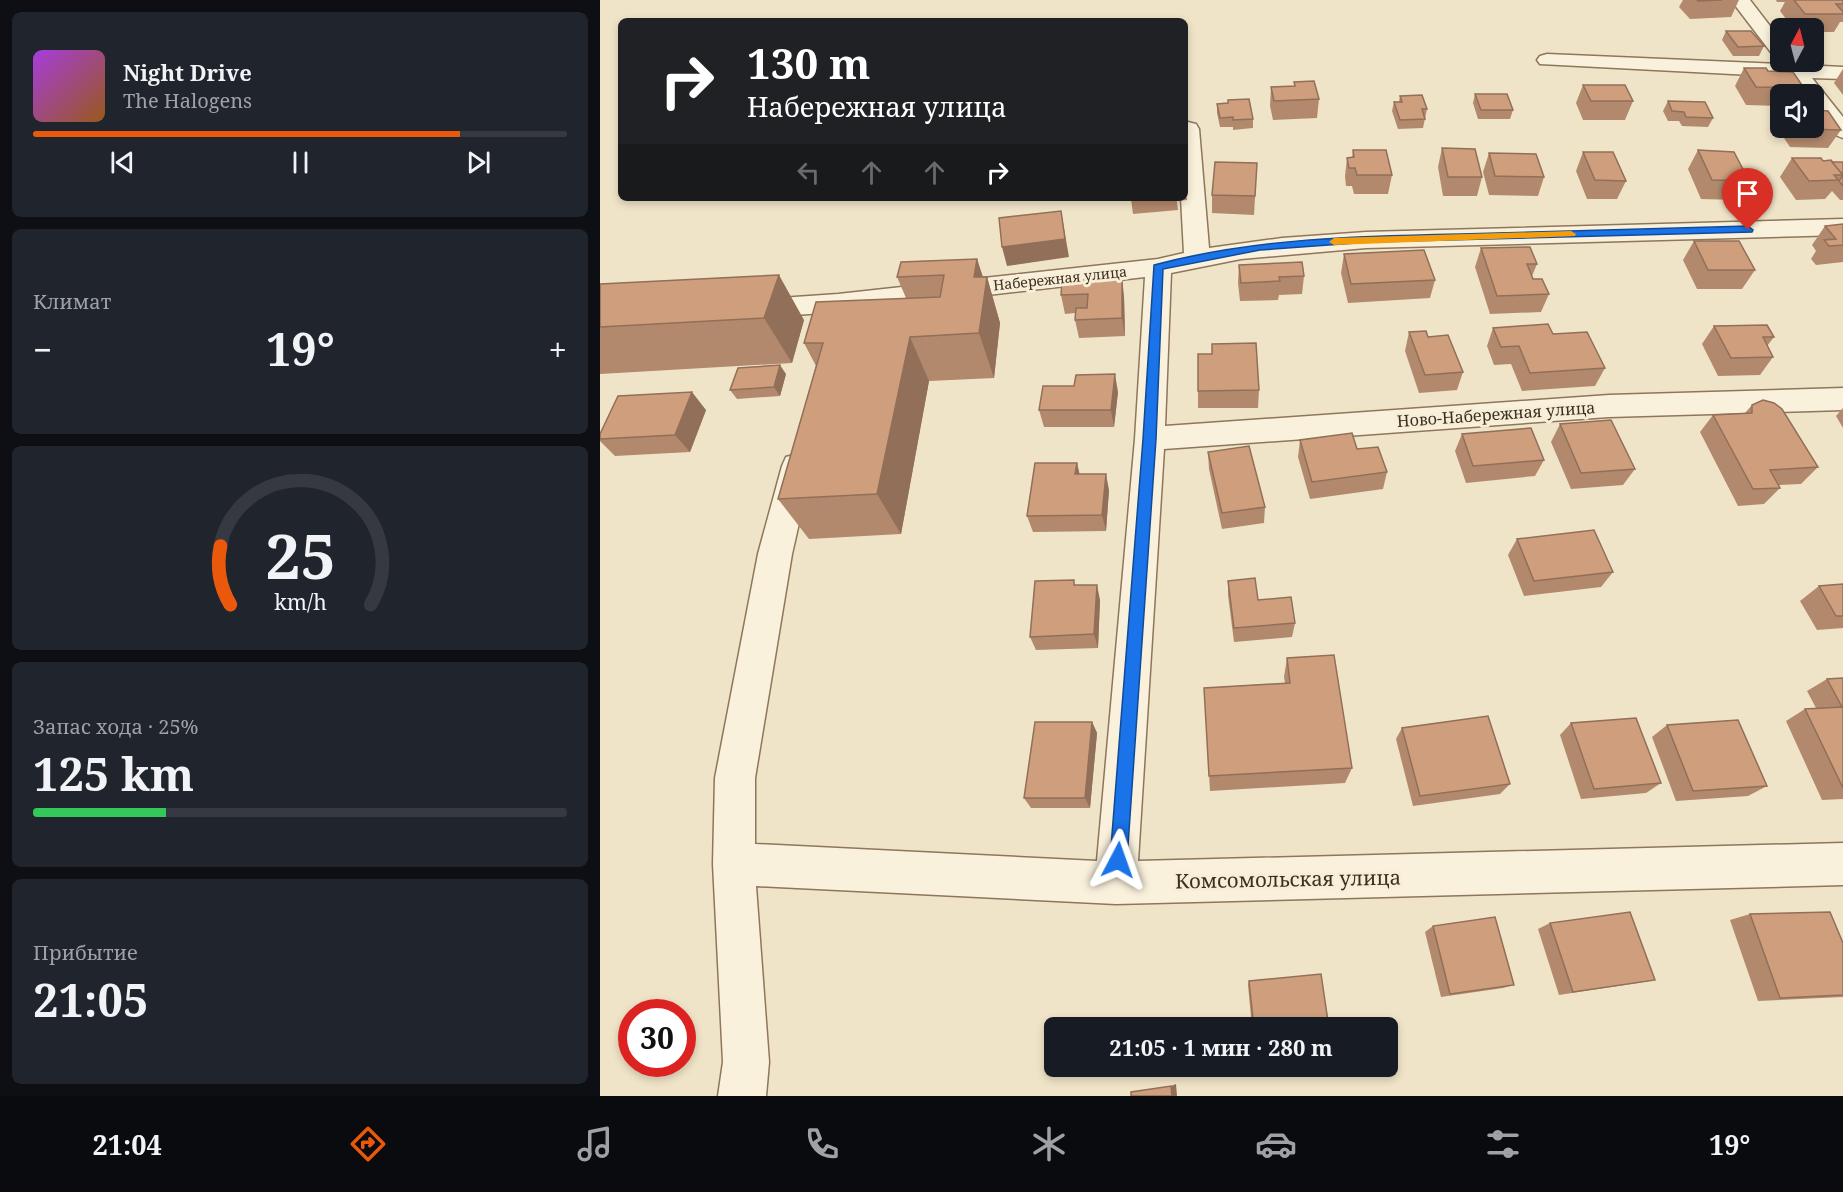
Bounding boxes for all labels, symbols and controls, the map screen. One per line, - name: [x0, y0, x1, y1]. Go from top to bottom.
- north arrow: [1770, 18, 1824, 72]
- map controls: [1770, 18, 1824, 138]
- text: 130 m: [747, 34, 871, 91]
- icon: right: [648, 42, 726, 120]
- text: Night Drive: [123, 57, 252, 87]
- button: sound: [1770, 84, 1824, 138]
- text: The Halogens: [123, 87, 252, 114]
- text: Набережная улица: [747, 88, 1007, 125]
- icon: previous: [106, 146, 139, 179]
- icon: pause: [284, 146, 317, 179]
- icon: next: [462, 146, 495, 179]
- icon: left: [792, 156, 825, 189]
- icon: ahead: [855, 156, 888, 189]
- icon: ahead: [918, 156, 951, 189]
- icon: right: [981, 156, 1014, 189]
- pin: [1722, 168, 1773, 230]
- icon: arrive: [1731, 177, 1764, 210]
- street label: Набережная улица: [992, 262, 1128, 294]
- text: Климат: [33, 288, 111, 315]
- text: 19°: [266, 318, 335, 379]
- text: −: [33, 327, 52, 372]
- text: +: [549, 327, 567, 372]
- street label: Ново-Набережная улица: [1396, 396, 1596, 432]
- text: 25: [265, 512, 335, 597]
- text: km/h: [274, 587, 327, 616]
- text: Запас хода · 25%: [33, 713, 198, 740]
- text: 125 km: [33, 743, 194, 804]
- position arrow: [1086, 828, 1150, 892]
- street label: Комсомольская улица: [1175, 864, 1401, 894]
- text: Прибытие: [33, 939, 138, 966]
- text: 21:05: [33, 969, 148, 1030]
- speed limit sign: 30: [618, 999, 696, 1077]
- text: 21:05 · 1 мин · 280 m: [1109, 1032, 1333, 1062]
- icon: directions: [347, 1123, 389, 1165]
- icon: music: [574, 1123, 616, 1165]
- icon: phone: [801, 1123, 843, 1165]
- icon: climate: [1028, 1123, 1070, 1165]
- icon: car: [1255, 1123, 1297, 1165]
- icon: filters: [1482, 1123, 1524, 1165]
- text: 21:04: [93, 1126, 162, 1163]
- text: 19°: [1709, 1126, 1750, 1163]

